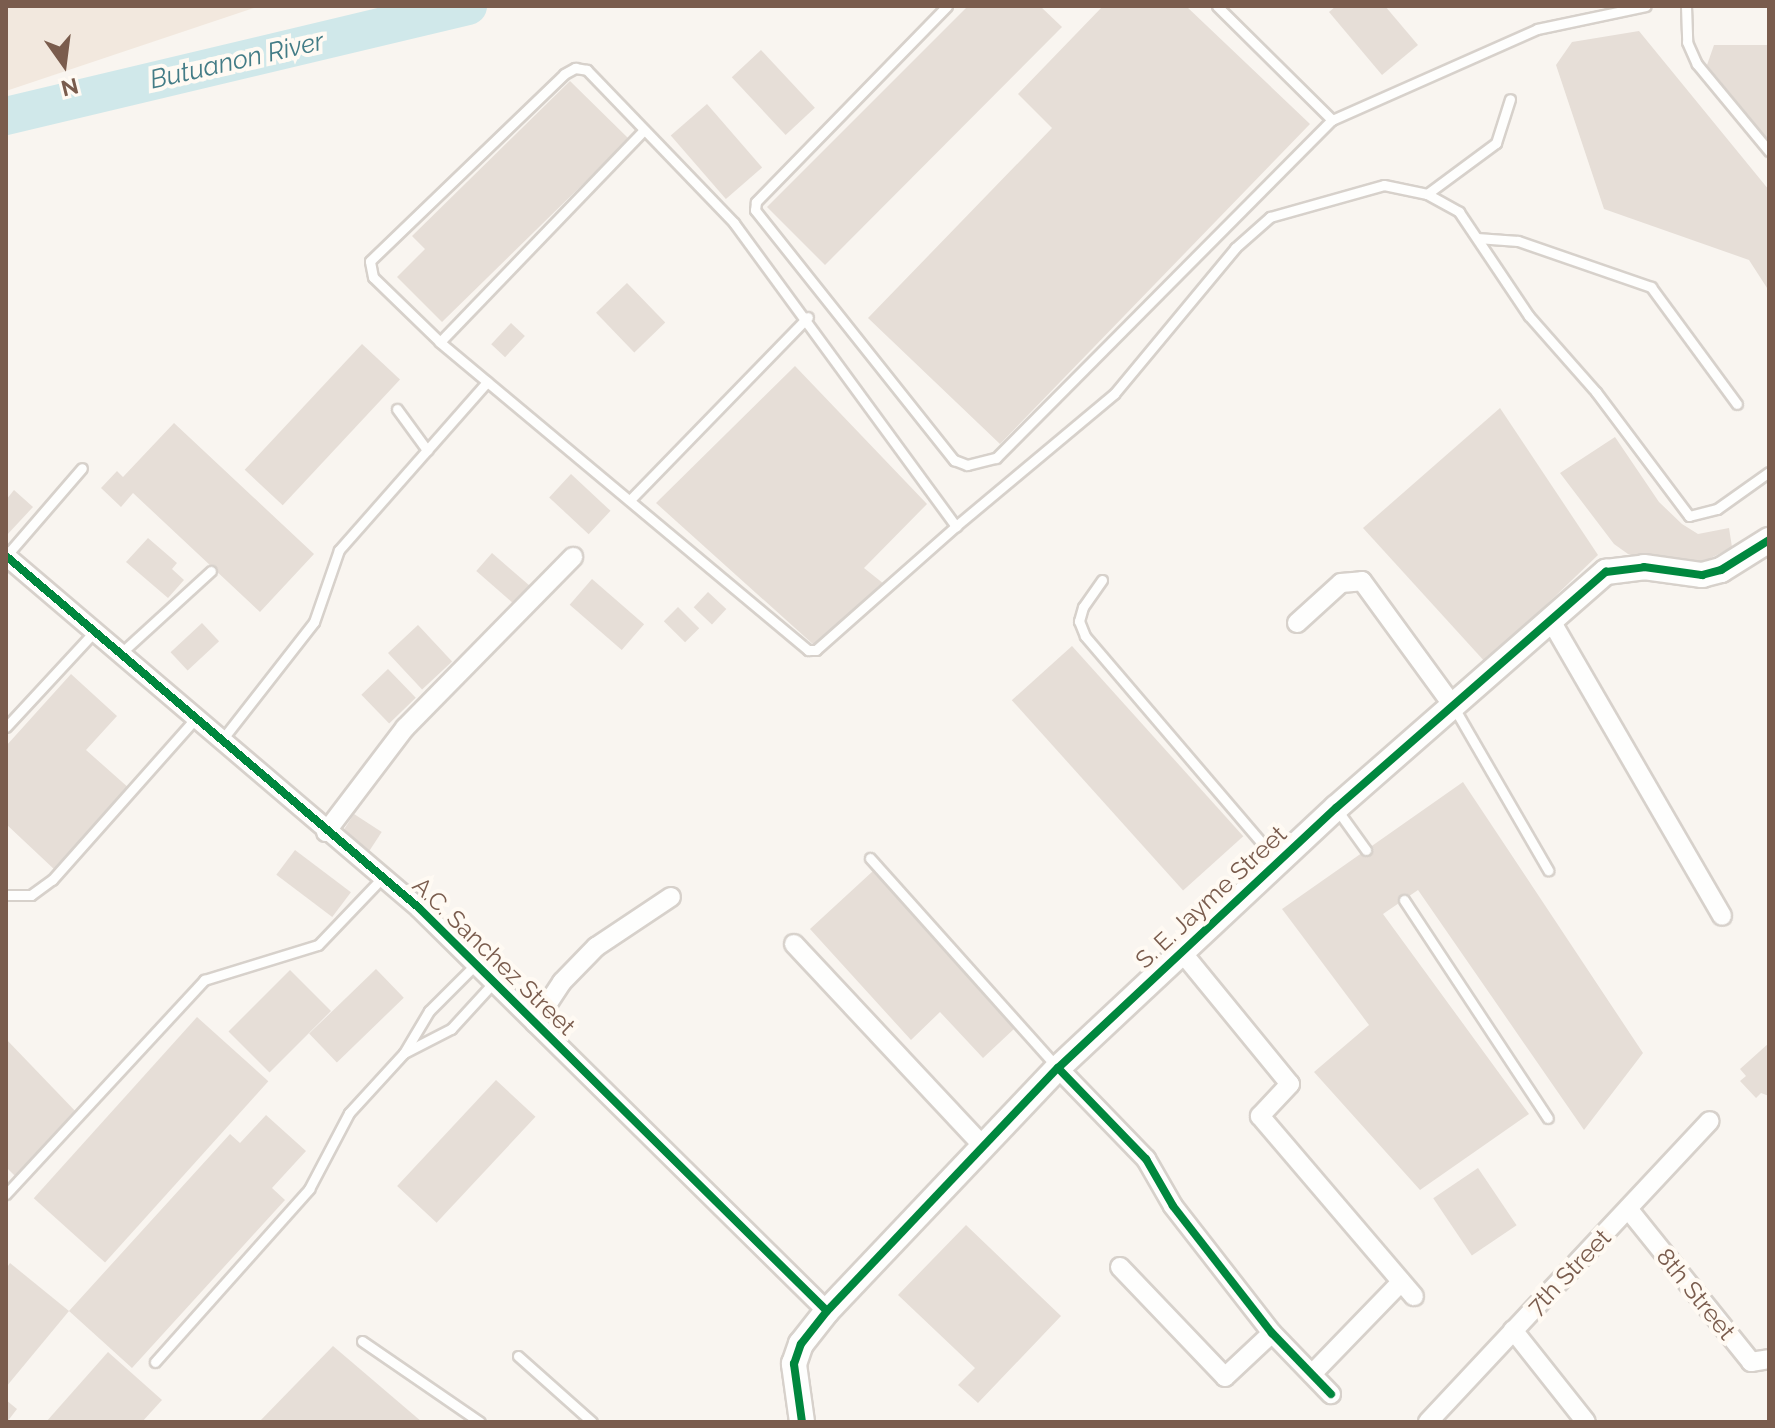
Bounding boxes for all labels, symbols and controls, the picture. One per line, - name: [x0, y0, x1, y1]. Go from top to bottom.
- north arrow: [24, 24, 104, 104]
- water label: Butuanon River: [147, 26, 327, 96]
- text: N: [59, 73, 81, 102]
- street label: S. E. Jayme Street: [1129, 820, 1293, 974]
- street label: A.C. Sanchez Street: [407, 871, 581, 1041]
- street label: 7th Street: [1521, 1223, 1617, 1321]
- street label: 8th Street: [1651, 1243, 1741, 1345]

